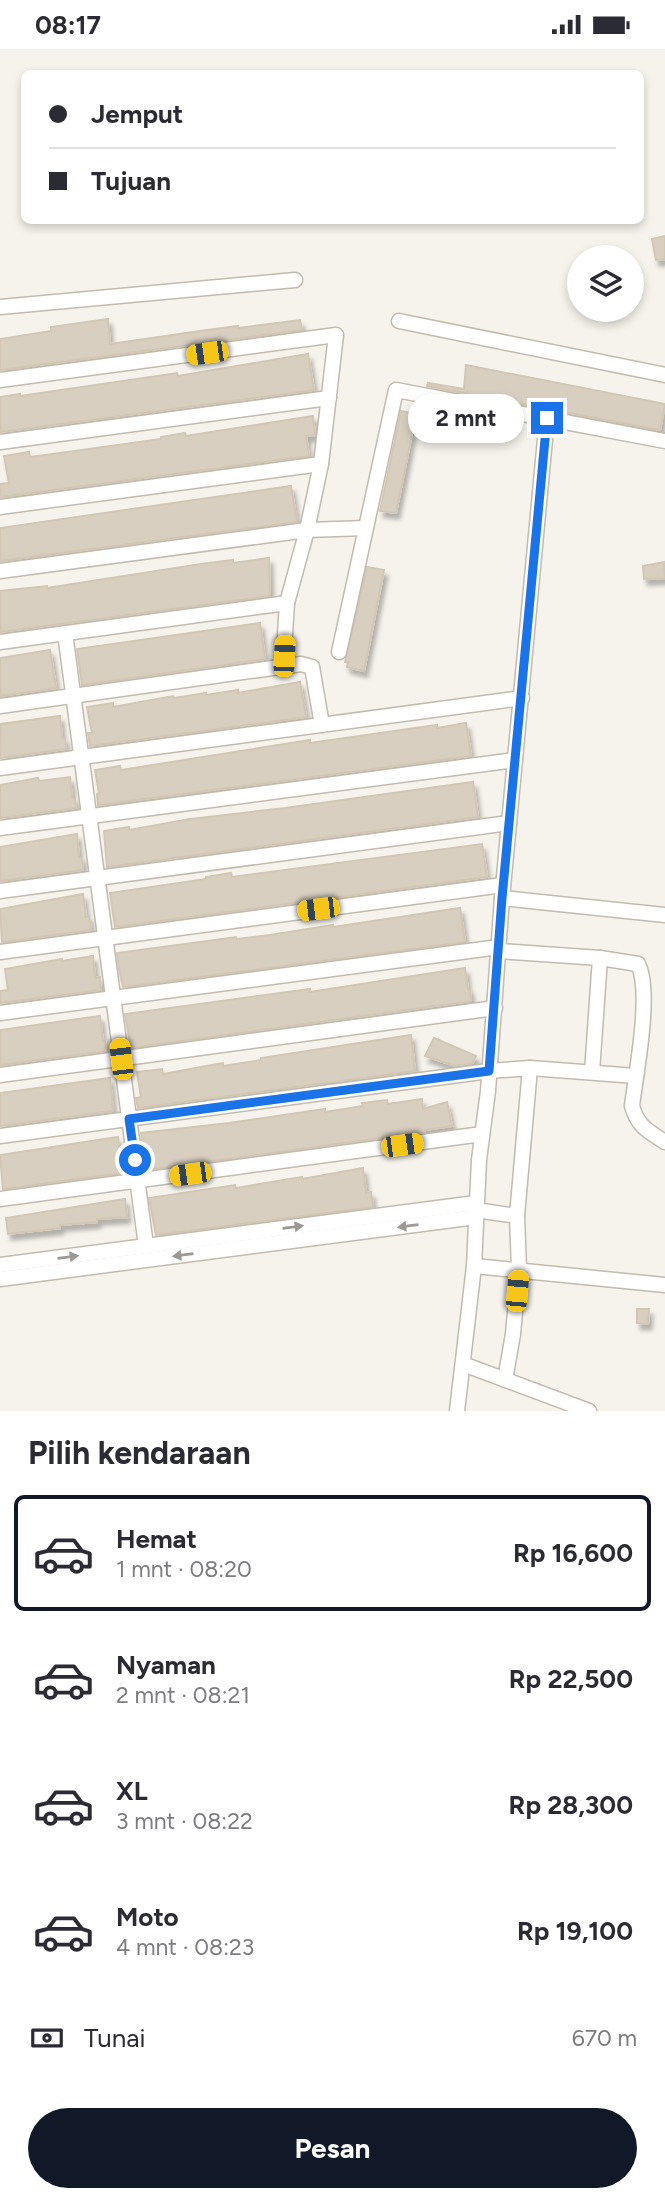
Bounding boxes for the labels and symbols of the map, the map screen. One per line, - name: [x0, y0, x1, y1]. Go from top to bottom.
- car: [185, 340, 230, 366]
- callout: 2 mnt: [407, 393, 522, 443]
- route end: [531, 402, 563, 434]
- car: [273, 634, 296, 678]
- car: [296, 896, 341, 922]
- car: [109, 1037, 134, 1081]
- car: [380, 1132, 425, 1158]
- route start: [119, 1144, 151, 1176]
- car: [168, 1161, 213, 1187]
- one-way arrow: [397, 1220, 419, 1231]
- one-way arrow: [282, 1222, 304, 1233]
- one-way arrow: [172, 1250, 194, 1261]
- one-way arrow: [57, 1251, 79, 1262]
- car: [505, 1269, 530, 1313]

